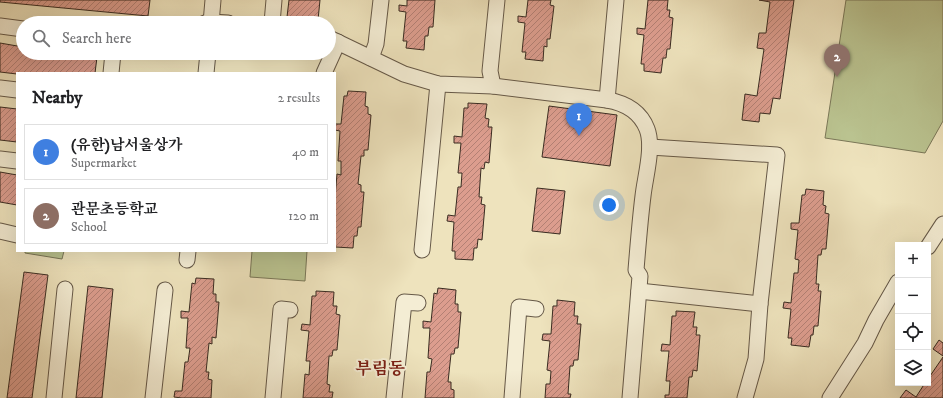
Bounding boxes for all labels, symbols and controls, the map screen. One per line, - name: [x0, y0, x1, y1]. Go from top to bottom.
- search box: [16, 16, 336, 60]
- icon: search: [30, 27, 52, 49]
- text: Search here: [62, 29, 131, 48]
- pin: 2: [824, 44, 850, 77]
- text: Nearby: [32, 87, 82, 109]
- text: 2 results: [278, 90, 320, 106]
- pin: 1: [566, 103, 592, 136]
- text: (유한)남서울상가: [71, 136, 182, 155]
- text: 1: [44, 144, 48, 160]
- text: 40 m: [292, 144, 319, 160]
- text: Supermarket: [71, 155, 137, 171]
- your location: [599, 195, 619, 215]
- text: 관문초등학교: [71, 200, 158, 219]
- text: 2: [43, 208, 49, 224]
- text: 120 m: [288, 208, 319, 224]
- text: School: [71, 219, 107, 235]
- map controls: [895, 242, 931, 386]
- button: +: [895, 242, 931, 278]
- button: −: [895, 278, 931, 314]
- button: locate: [895, 314, 931, 350]
- button: layers: [895, 350, 931, 386]
- district label: 부림동: [355, 358, 405, 380]

